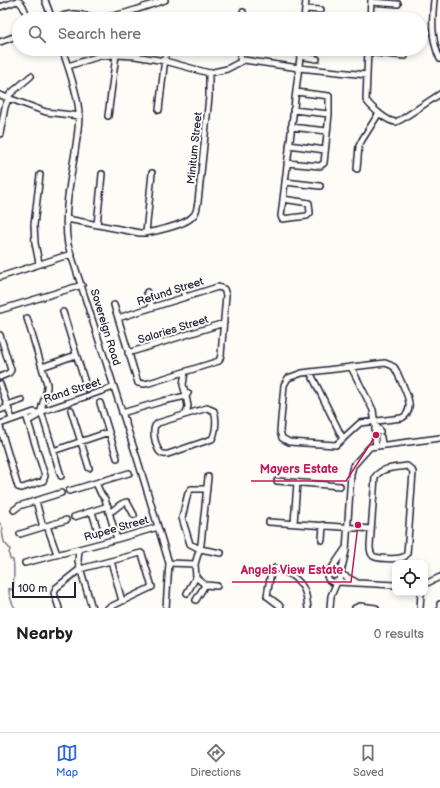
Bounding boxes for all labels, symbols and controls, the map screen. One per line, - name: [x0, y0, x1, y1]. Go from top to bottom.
- search box: [12, 12, 428, 56]
- icon: search: [26, 23, 48, 45]
- text: Search here: [58, 25, 141, 44]
- street label: Minitum Street: [184, 111, 205, 185]
- street label: Refund Street: [135, 274, 206, 308]
- street label: Sovereign Road: [88, 287, 123, 367]
- street label: Salaries Street: [136, 312, 211, 346]
- street label: Rand Street: [42, 375, 103, 406]
- callout: Mayers Estate: [251, 457, 346, 481]
- text: Mayers Estate: [260, 462, 338, 477]
- street label: Rupee Street: [82, 513, 150, 544]
- callout: Angels View Estate: [232, 558, 351, 582]
- map controls: [392, 560, 428, 596]
- button: locate: [392, 560, 428, 596]
- text: Angels View Estate: [240, 563, 343, 578]
- scale bar: [12, 580, 76, 599]
- text: 100 m: [18, 582, 47, 595]
- text: Nearby: [16, 624, 73, 644]
- text: 0 results: [374, 626, 424, 642]
- tab: Map: [56, 742, 78, 779]
- tab: Directions: [190, 742, 241, 779]
- tab: Saved: [353, 742, 384, 779]

